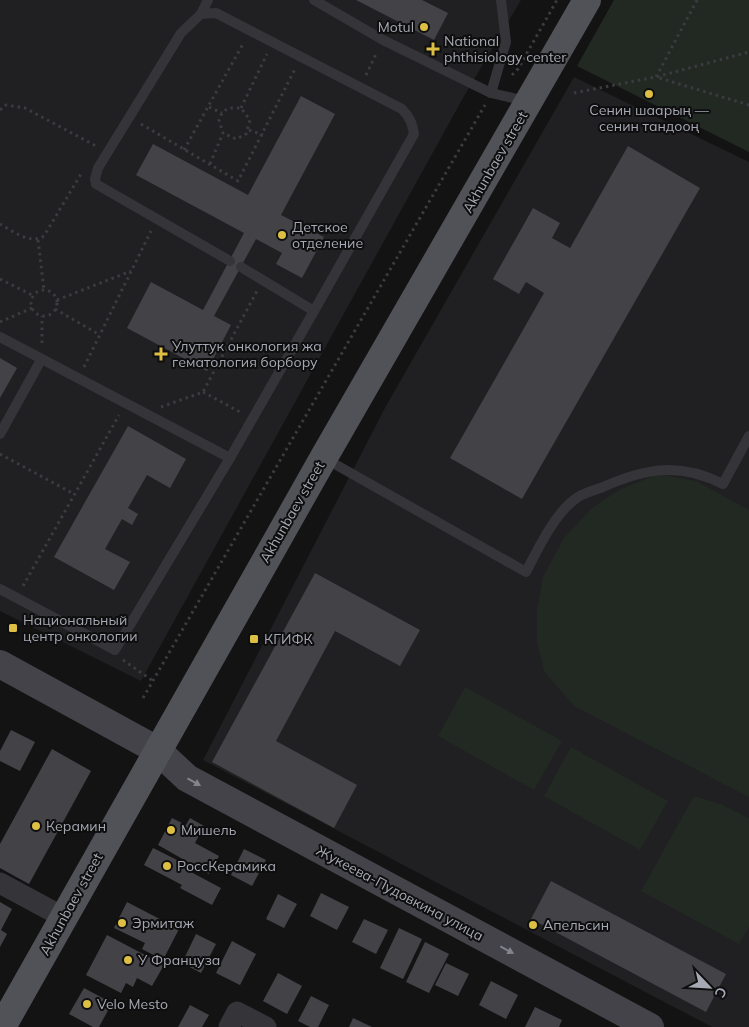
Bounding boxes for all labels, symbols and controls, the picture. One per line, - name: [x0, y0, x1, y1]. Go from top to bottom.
- place label: Motul: [378, 18, 414, 36]
- marker: Motul: [418, 21, 430, 33]
- place label: National phthisiology center: [444, 32, 567, 66]
- marker: National phthisiology center: [426, 42, 440, 56]
- marker: Сенин шаарың — сенин тандооң: [643, 88, 655, 100]
- place label: Сенин шаарың — сенин тандооң: [589, 101, 710, 135]
- street label: Akhunbaev street: [459, 108, 531, 216]
- place label: Детское отделение: [292, 218, 363, 252]
- marker: Детское отделение: [276, 229, 288, 241]
- place label: Улуттук онкология жа гематология борбору: [171, 337, 322, 371]
- marker: Улуттук онкология жа гематология борбору: [154, 347, 168, 361]
- street label: Akhunbaev street: [256, 458, 328, 566]
- place label: Национальный центр онкологии: [23, 611, 138, 645]
- marker: Национальный центр онкологии: [7, 622, 19, 634]
- place label: КГИФК: [264, 630, 314, 648]
- marker: КГИФК: [248, 633, 260, 645]
- one-way arrow: [188, 777, 201, 786]
- place label: Керамин: [46, 817, 106, 835]
- marker: Керамин: [30, 820, 42, 832]
- place label: Мишель: [181, 821, 237, 839]
- marker: Мишель: [165, 824, 177, 836]
- street label: Жукеева-Пудовкина улица: [313, 841, 487, 945]
- street label: Akhunbaev street: [35, 850, 107, 958]
- place label: РоссКерамика: [177, 857, 276, 875]
- marker: РоссКерамика: [161, 860, 173, 872]
- place label: Эрмитаж: [132, 914, 195, 932]
- place label: Апельсин: [543, 916, 609, 934]
- marker: Эрмитаж: [116, 917, 128, 929]
- marker: Апельсин: [527, 919, 539, 931]
- one-way arrow: [499, 946, 514, 954]
- place label: У Француза: [137, 951, 220, 969]
- marker: У Француза: [122, 954, 134, 966]
- north arrow: [684, 962, 734, 1012]
- text: С: [711, 984, 731, 1001]
- place label: Velo Mesto: [97, 995, 168, 1013]
- marker: Velo Mesto: [81, 998, 93, 1010]

